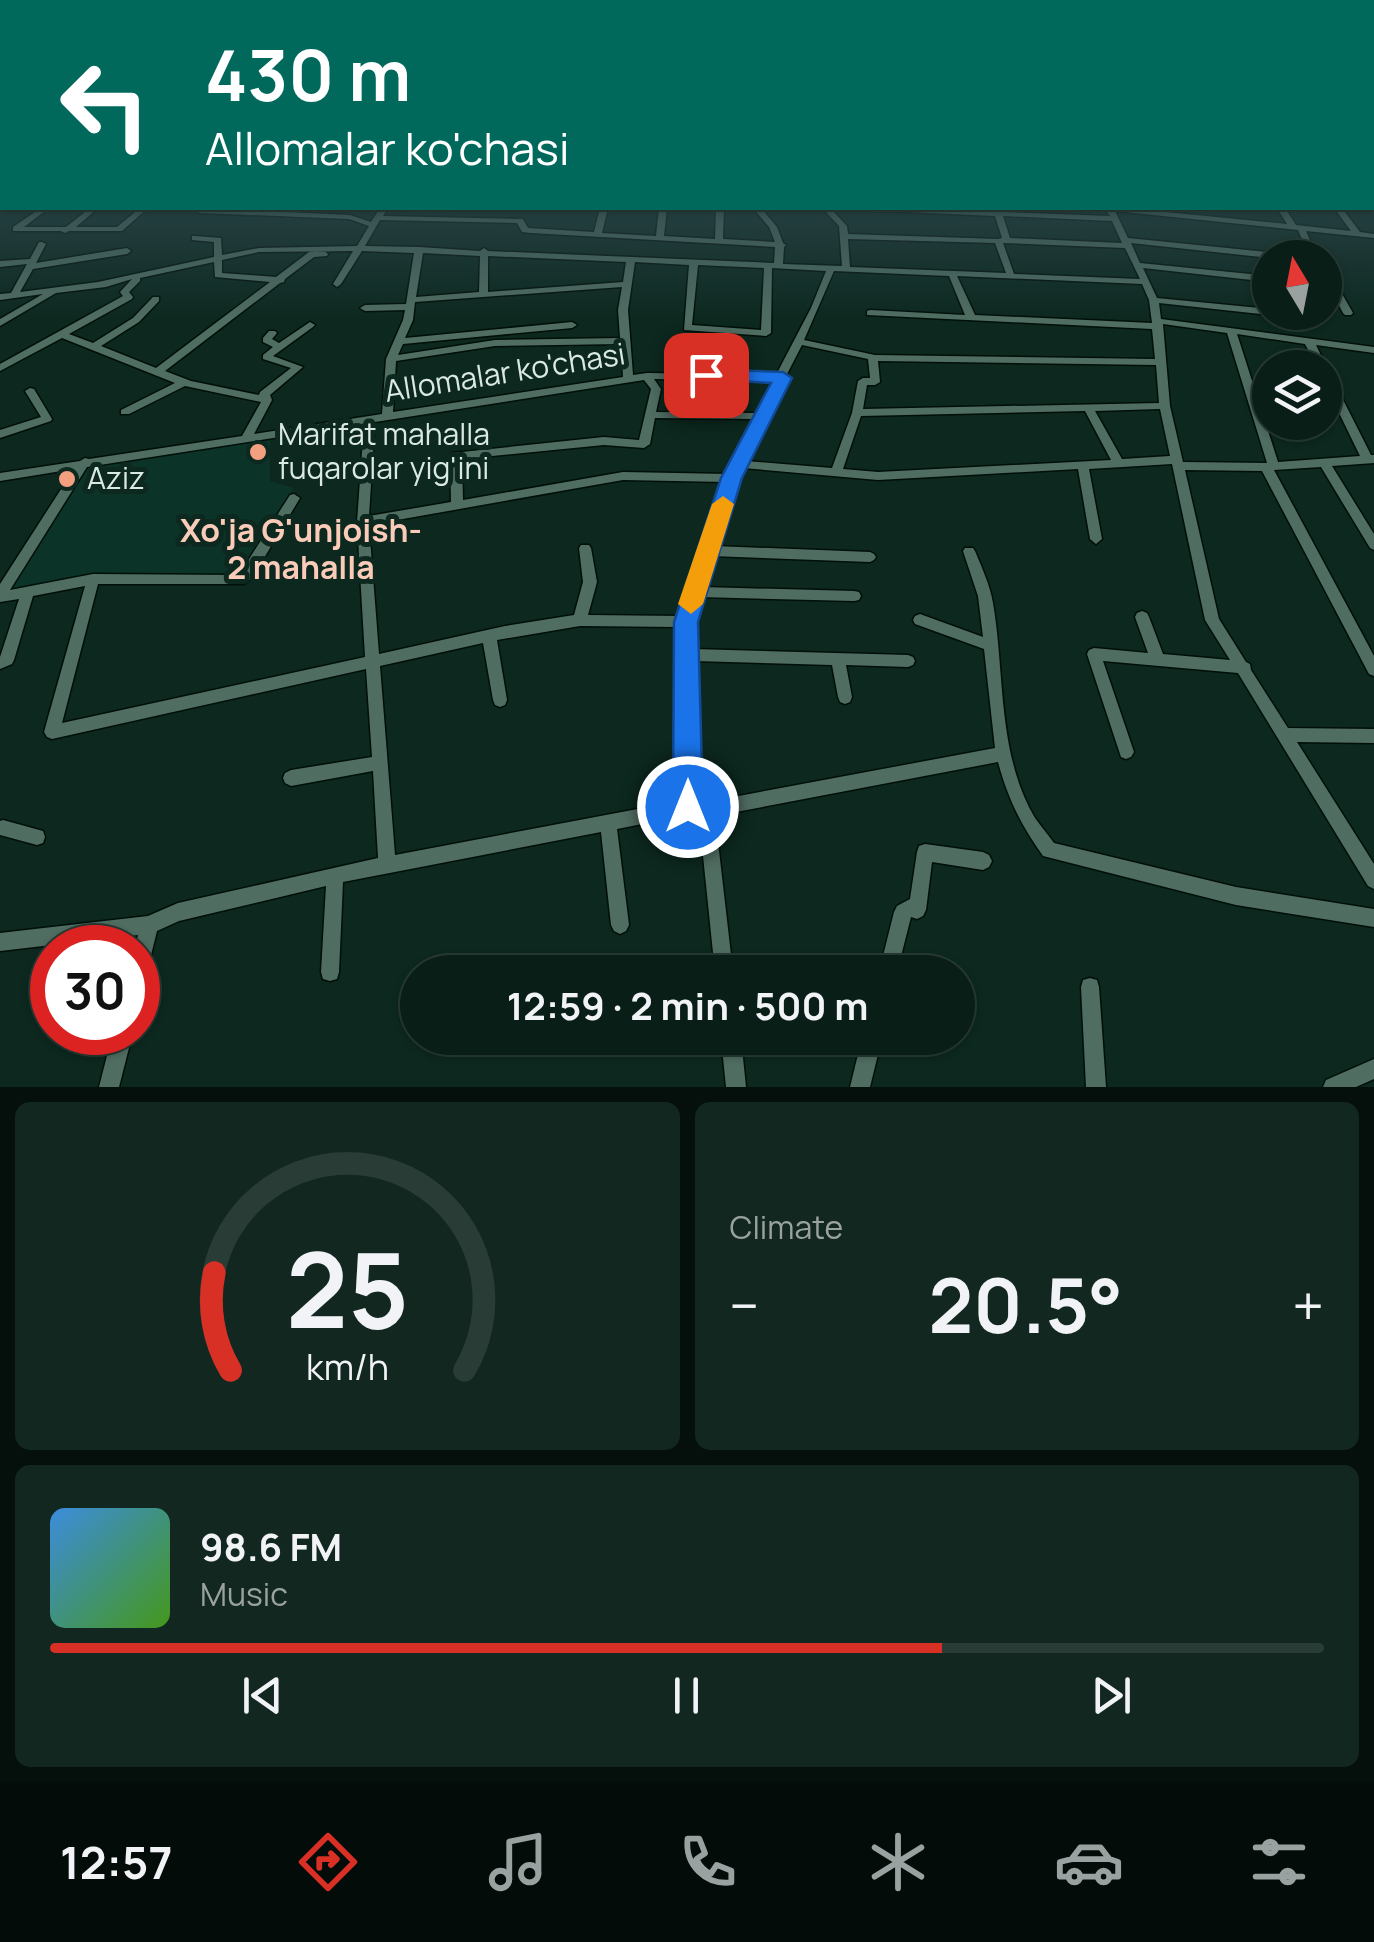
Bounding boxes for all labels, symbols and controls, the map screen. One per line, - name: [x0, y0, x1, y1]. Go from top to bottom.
- text: 430 m: [205, 26, 411, 122]
- icon: left: [40, 40, 170, 170]
- text: Allomalar ko'chasi: [205, 117, 569, 179]
- north arrow: [1252, 240, 1342, 330]
- map controls: [1252, 240, 1342, 440]
- street label: Allomalar ko'chasi: [382, 332, 628, 411]
- pin: [664, 333, 749, 418]
- icon: arrive: [679, 348, 734, 403]
- button: layers: [1252, 350, 1342, 440]
- place label: Marifat mahalla fuqarolar yig'ini: [278, 413, 490, 488]
- marker: Marifat mahalla fuqarolar yig'ini: [247, 441, 269, 463]
- place label: Aziz: [87, 457, 145, 498]
- marker: Aziz: [56, 468, 78, 490]
- district label: Xo'ja G'unjoish- 2 mahalla: [180, 508, 422, 589]
- position arrow: [636, 755, 740, 859]
- speed limit sign: 30: [30, 925, 160, 1055]
- text: 12:59 · 2 min · 500 m: [507, 979, 868, 1031]
- text: Climate: [730, 1205, 843, 1249]
- text: 25: [286, 1217, 409, 1359]
- text: 20.5°: [929, 1253, 1123, 1356]
- text: −: [730, 1267, 759, 1343]
- text: +: [1292, 1267, 1324, 1343]
- text: km/h: [306, 1342, 389, 1391]
- text: 98.6 FM: [200, 1520, 342, 1572]
- text: Music: [200, 1572, 288, 1616]
- icon: previous: [235, 1668, 290, 1723]
- icon: pause: [659, 1668, 714, 1723]
- icon: next: [1084, 1668, 1139, 1723]
- icon: directions: [293, 1827, 363, 1897]
- icon: music: [483, 1827, 553, 1897]
- icon: phone: [673, 1827, 743, 1897]
- icon: climate: [863, 1827, 933, 1897]
- icon: car: [1054, 1827, 1124, 1897]
- icon: filters: [1244, 1827, 1314, 1897]
- text: 12:57: [60, 1831, 172, 1893]

